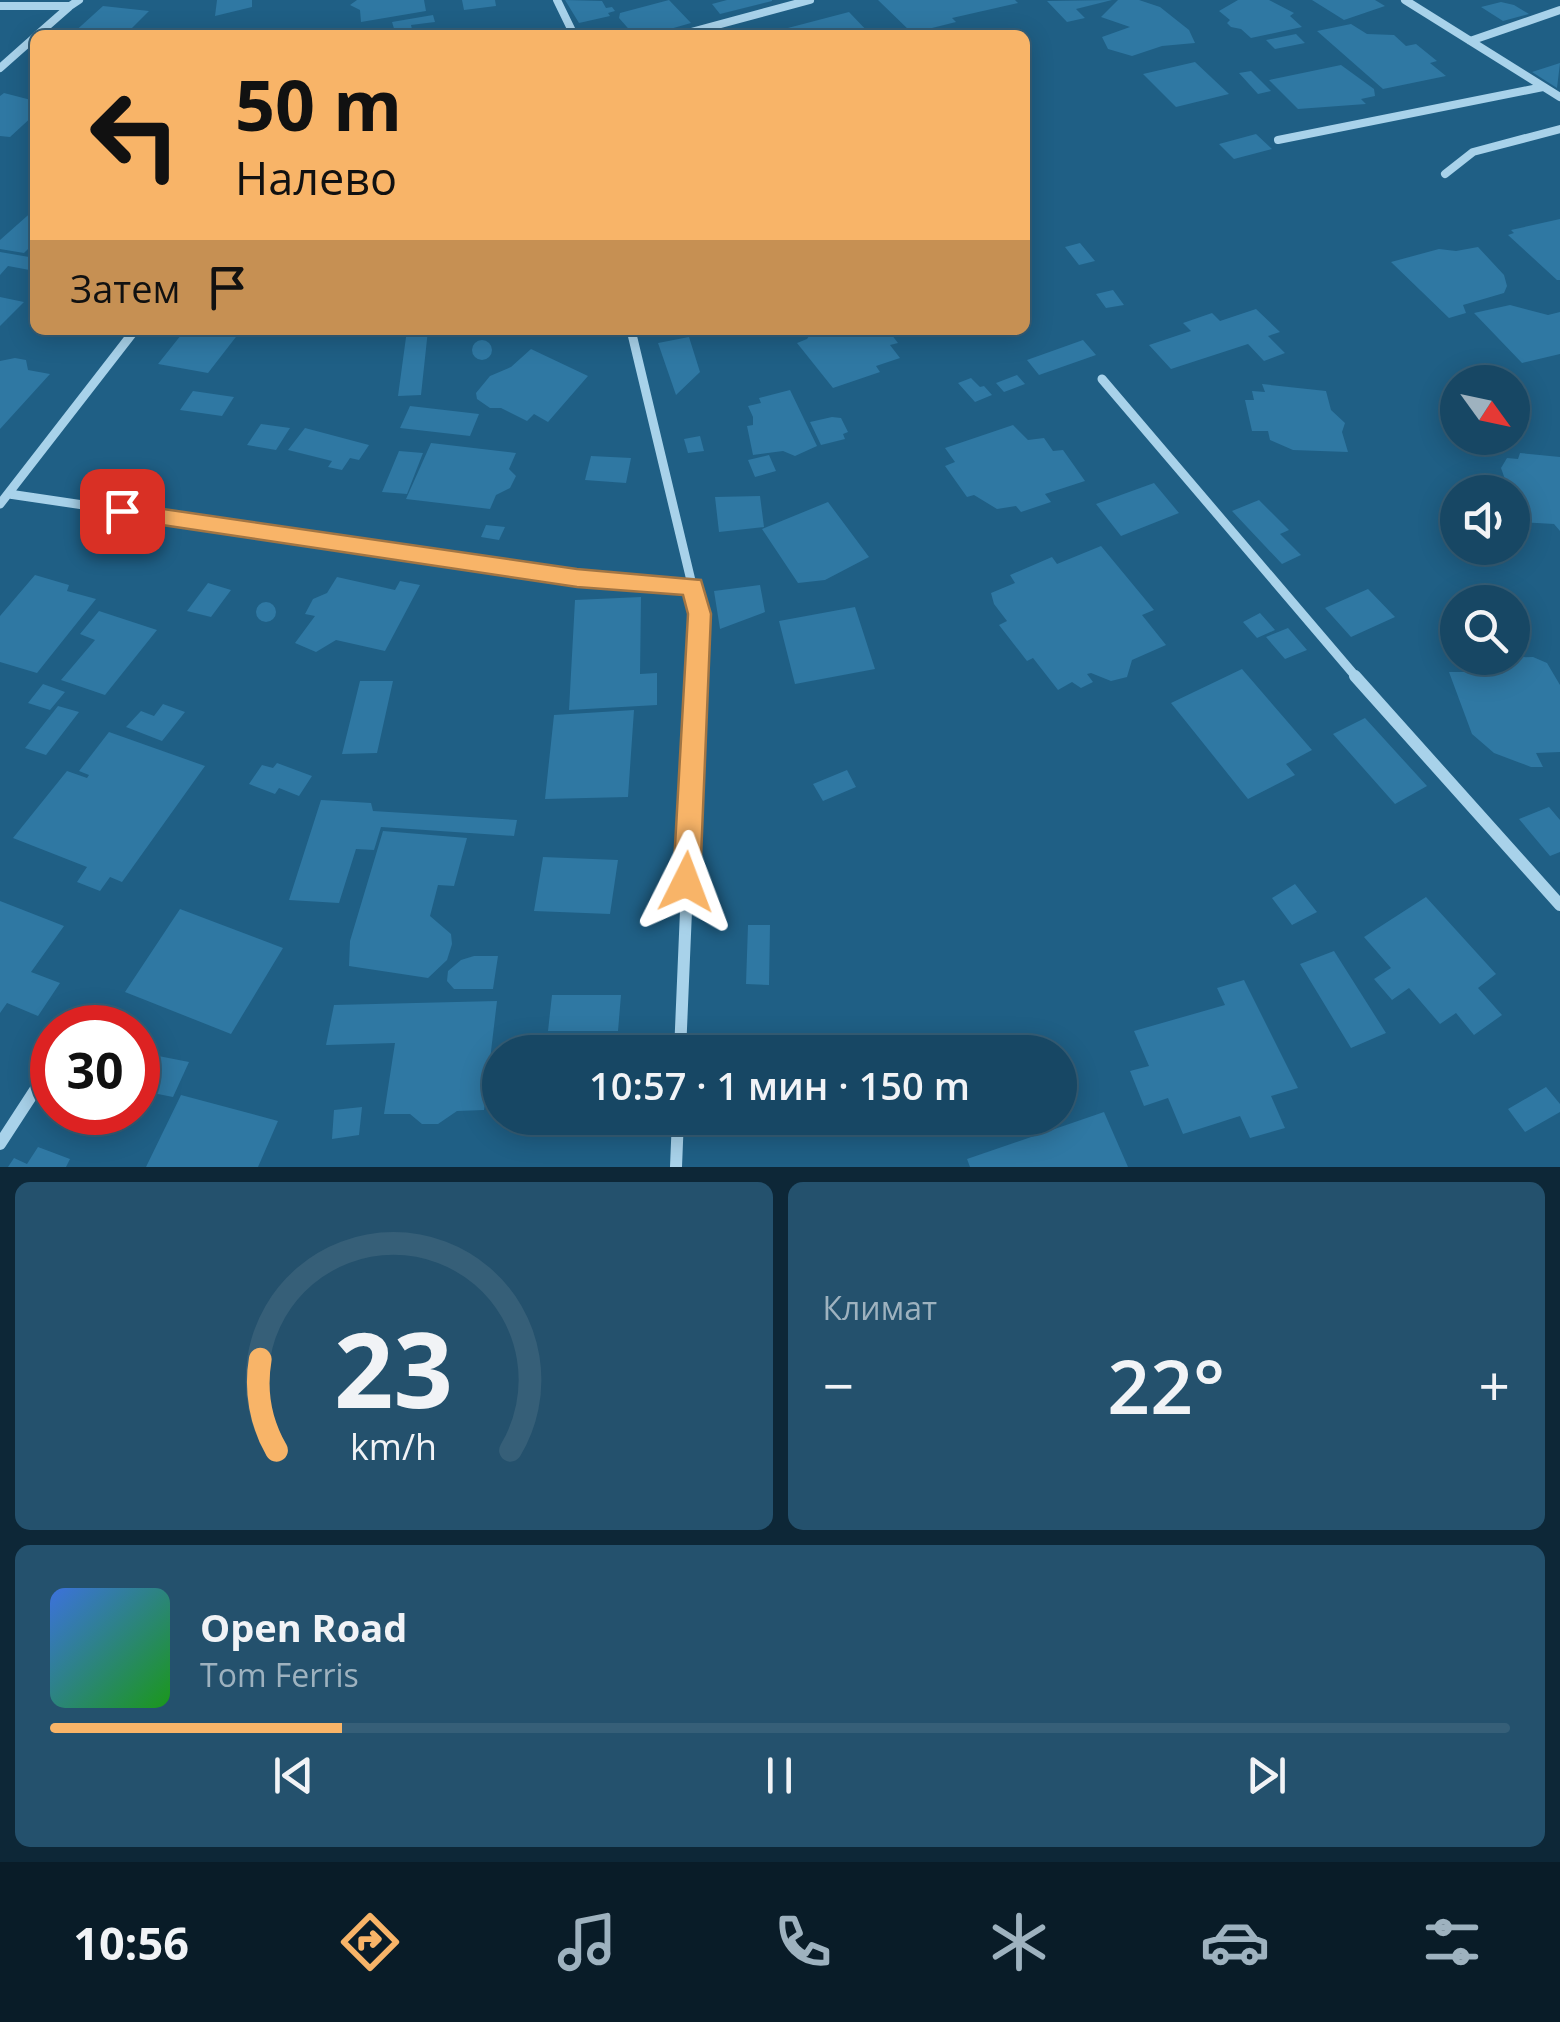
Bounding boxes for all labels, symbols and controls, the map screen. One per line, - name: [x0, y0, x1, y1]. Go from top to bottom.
- text: 50 m: [235, 56, 402, 152]
- icon: left: [70, 70, 200, 200]
- text: Налево: [235, 147, 397, 208]
- icon: arrive: [200, 260, 255, 315]
- text: Затем: [70, 262, 180, 314]
- north arrow: [1440, 365, 1530, 455]
- map controls: [1440, 365, 1530, 675]
- pin: [80, 469, 165, 554]
- button: sound: [1440, 475, 1530, 565]
- icon: arrive: [95, 484, 150, 539]
- button: search: [1440, 585, 1530, 675]
- position arrow: [634, 830, 738, 934]
- speed limit sign: 30: [30, 1005, 160, 1135]
- text: 10:57 · 1 мин · 150 m: [589, 1059, 970, 1111]
- text: Климат: [823, 1286, 937, 1329]
- text: 23: [334, 1297, 453, 1438]
- text: 22°: [1107, 1334, 1225, 1436]
- text: −: [823, 1347, 854, 1422]
- text: +: [1479, 1347, 1510, 1422]
- text: km/h: [350, 1422, 437, 1470]
- text: Open Road: [200, 1601, 407, 1653]
- text: Tom Ferris: [200, 1653, 359, 1696]
- icon: previous: [266, 1748, 321, 1803]
- icon: pause: [752, 1748, 807, 1803]
- icon: next: [1239, 1748, 1294, 1803]
- icon: directions: [335, 1907, 405, 1977]
- icon: music: [552, 1907, 622, 1977]
- icon: phone: [768, 1907, 838, 1977]
- icon: climate: [984, 1907, 1054, 1977]
- icon: car: [1200, 1907, 1270, 1977]
- icon: filters: [1417, 1907, 1487, 1977]
- text: 10:56: [73, 1912, 189, 1973]

